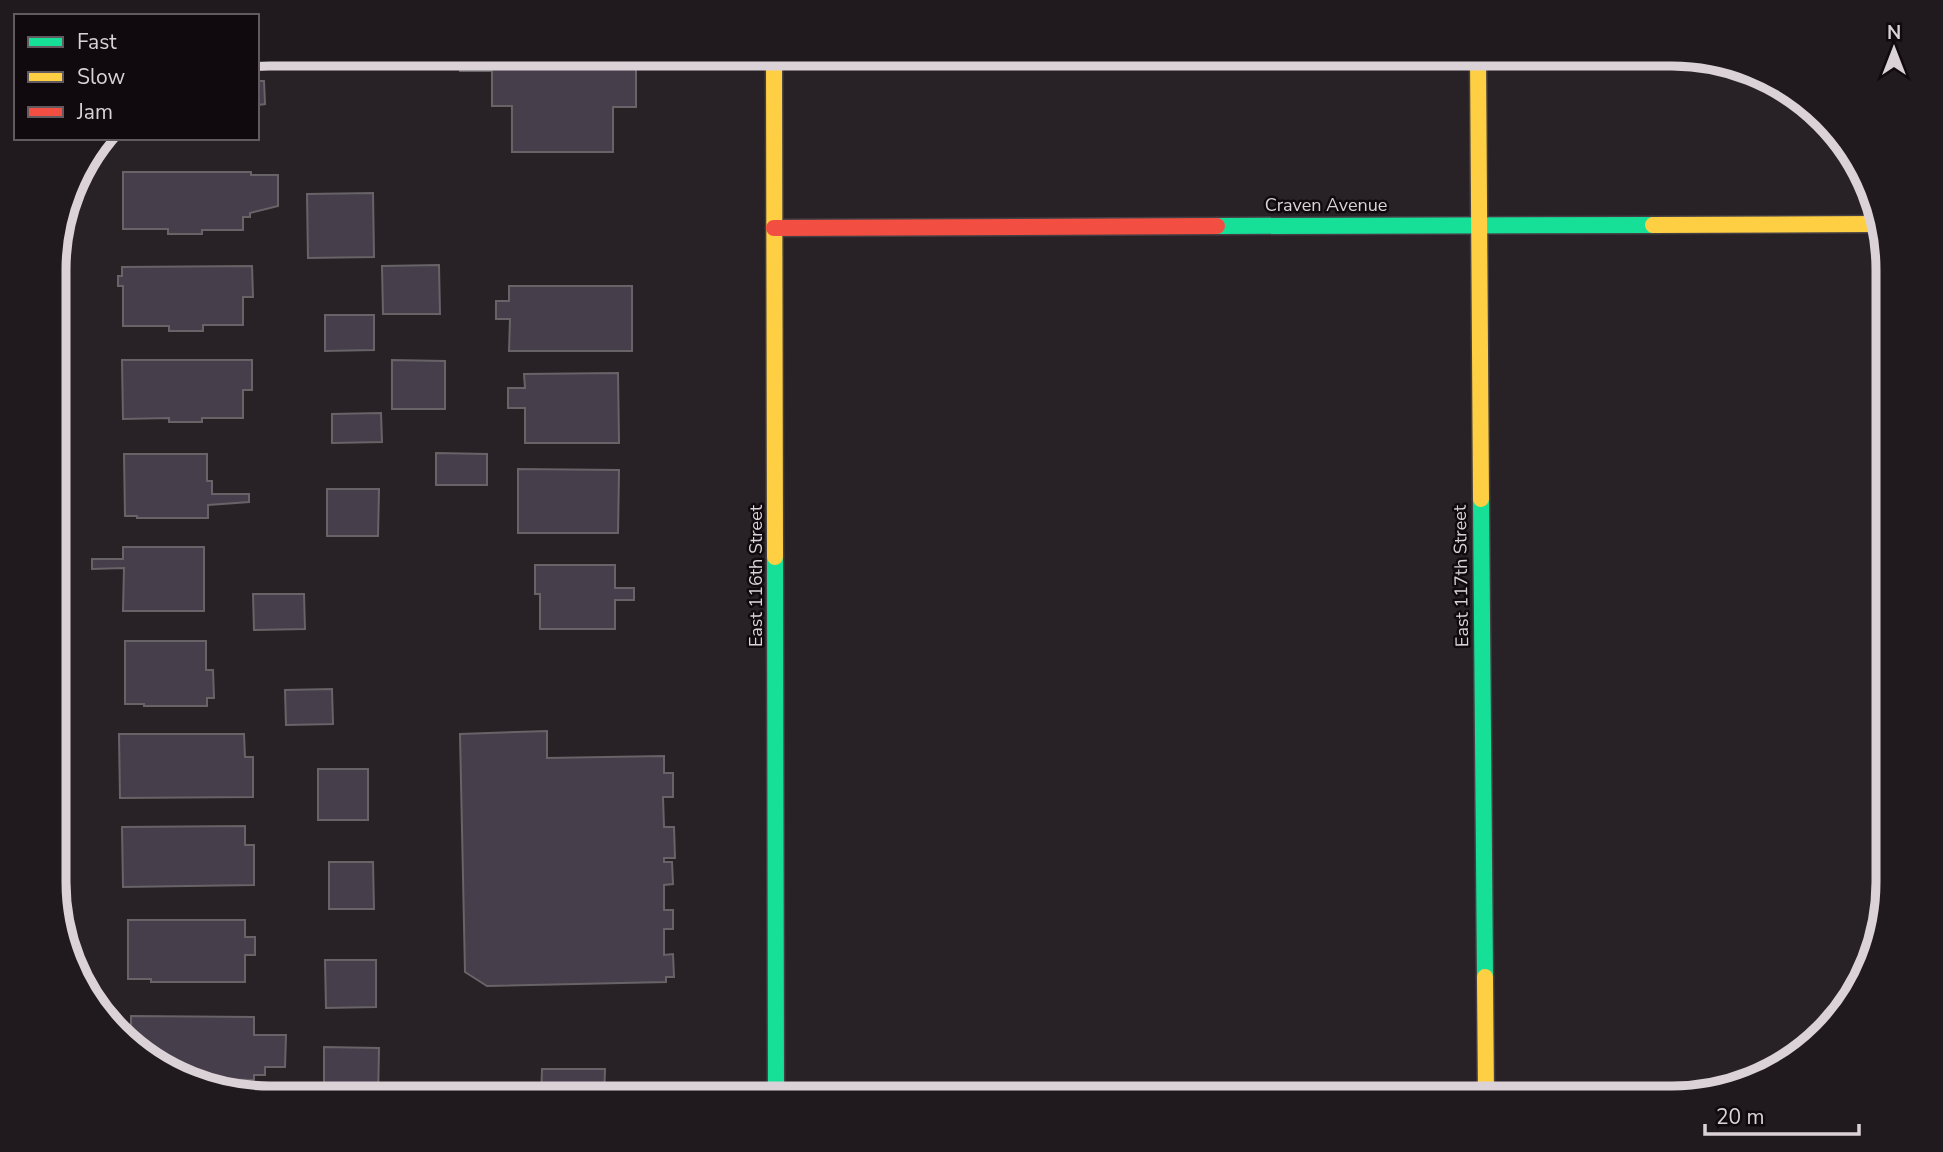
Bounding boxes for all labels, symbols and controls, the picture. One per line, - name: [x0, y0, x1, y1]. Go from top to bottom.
- legend: [14, 14, 259, 140]
- north arrow: [1859, 14, 1929, 84]
- text: N: [1887, 20, 1901, 46]
- text: Fast: [77, 28, 117, 56]
- text: Slow: [77, 63, 126, 91]
- text: Jam: [76, 98, 113, 126]
- street label: Craven Avenue: [1265, 193, 1387, 217]
- street label: East 116th Street: [744, 504, 768, 647]
- street label: East 117th Street: [1448, 504, 1474, 647]
- scale bar: [1705, 1092, 1859, 1136]
- text: 20 m: [1716, 1103, 1765, 1131]

